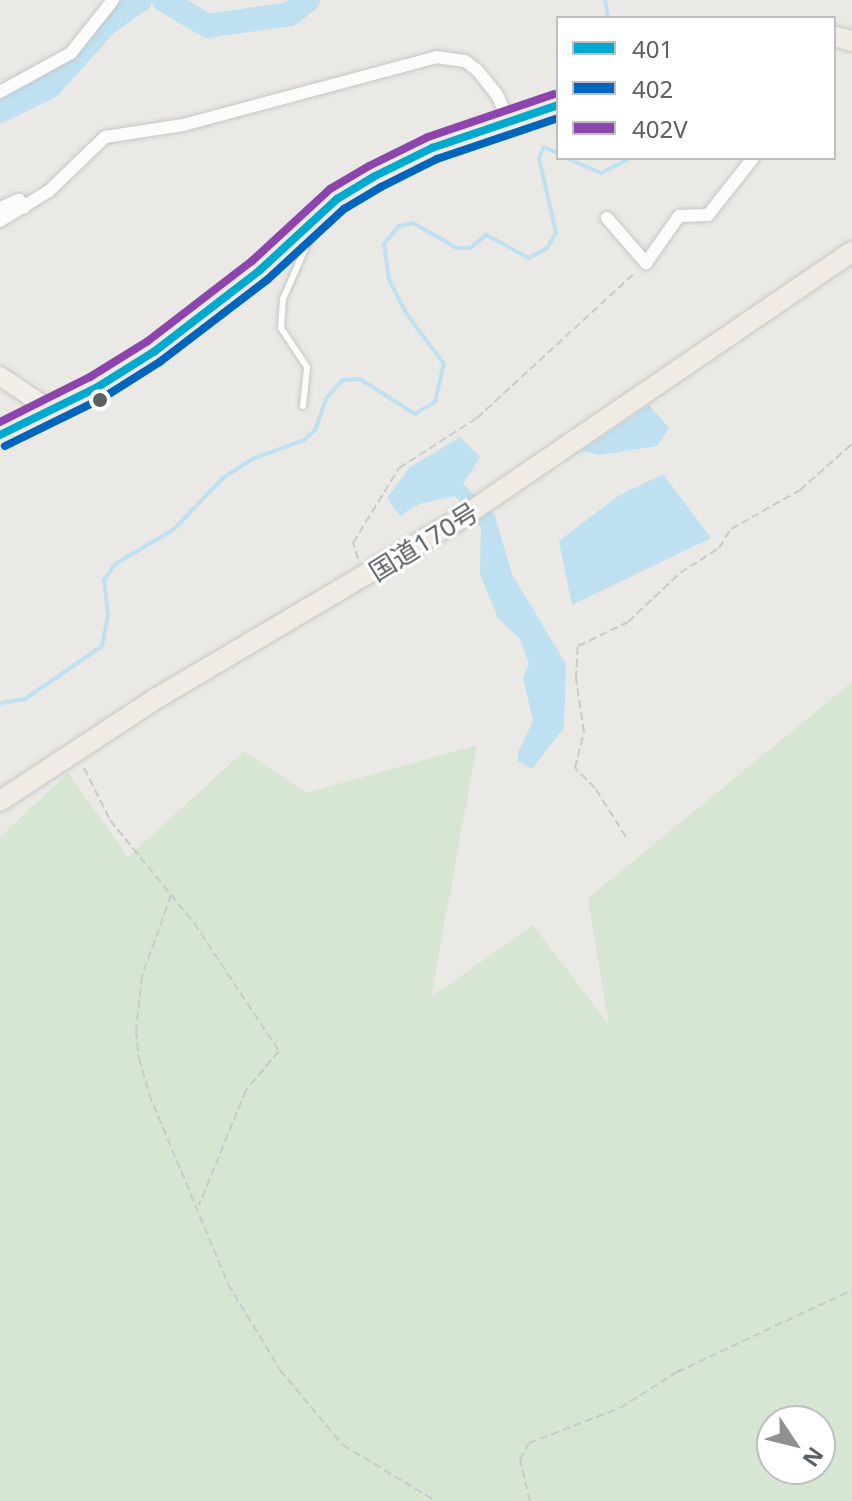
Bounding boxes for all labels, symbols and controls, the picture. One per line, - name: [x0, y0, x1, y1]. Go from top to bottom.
- legend: [556, 16, 836, 160]
- text: 401: [632, 32, 673, 65]
- text: 402: [632, 72, 673, 105]
- text: 402V: [632, 112, 688, 145]
- unlabelled marker: [92, 392, 108, 408]
- street label: 国道170号: [364, 496, 484, 588]
- north arrow: [756, 1405, 836, 1485]
- text: N: [797, 1442, 831, 1474]

